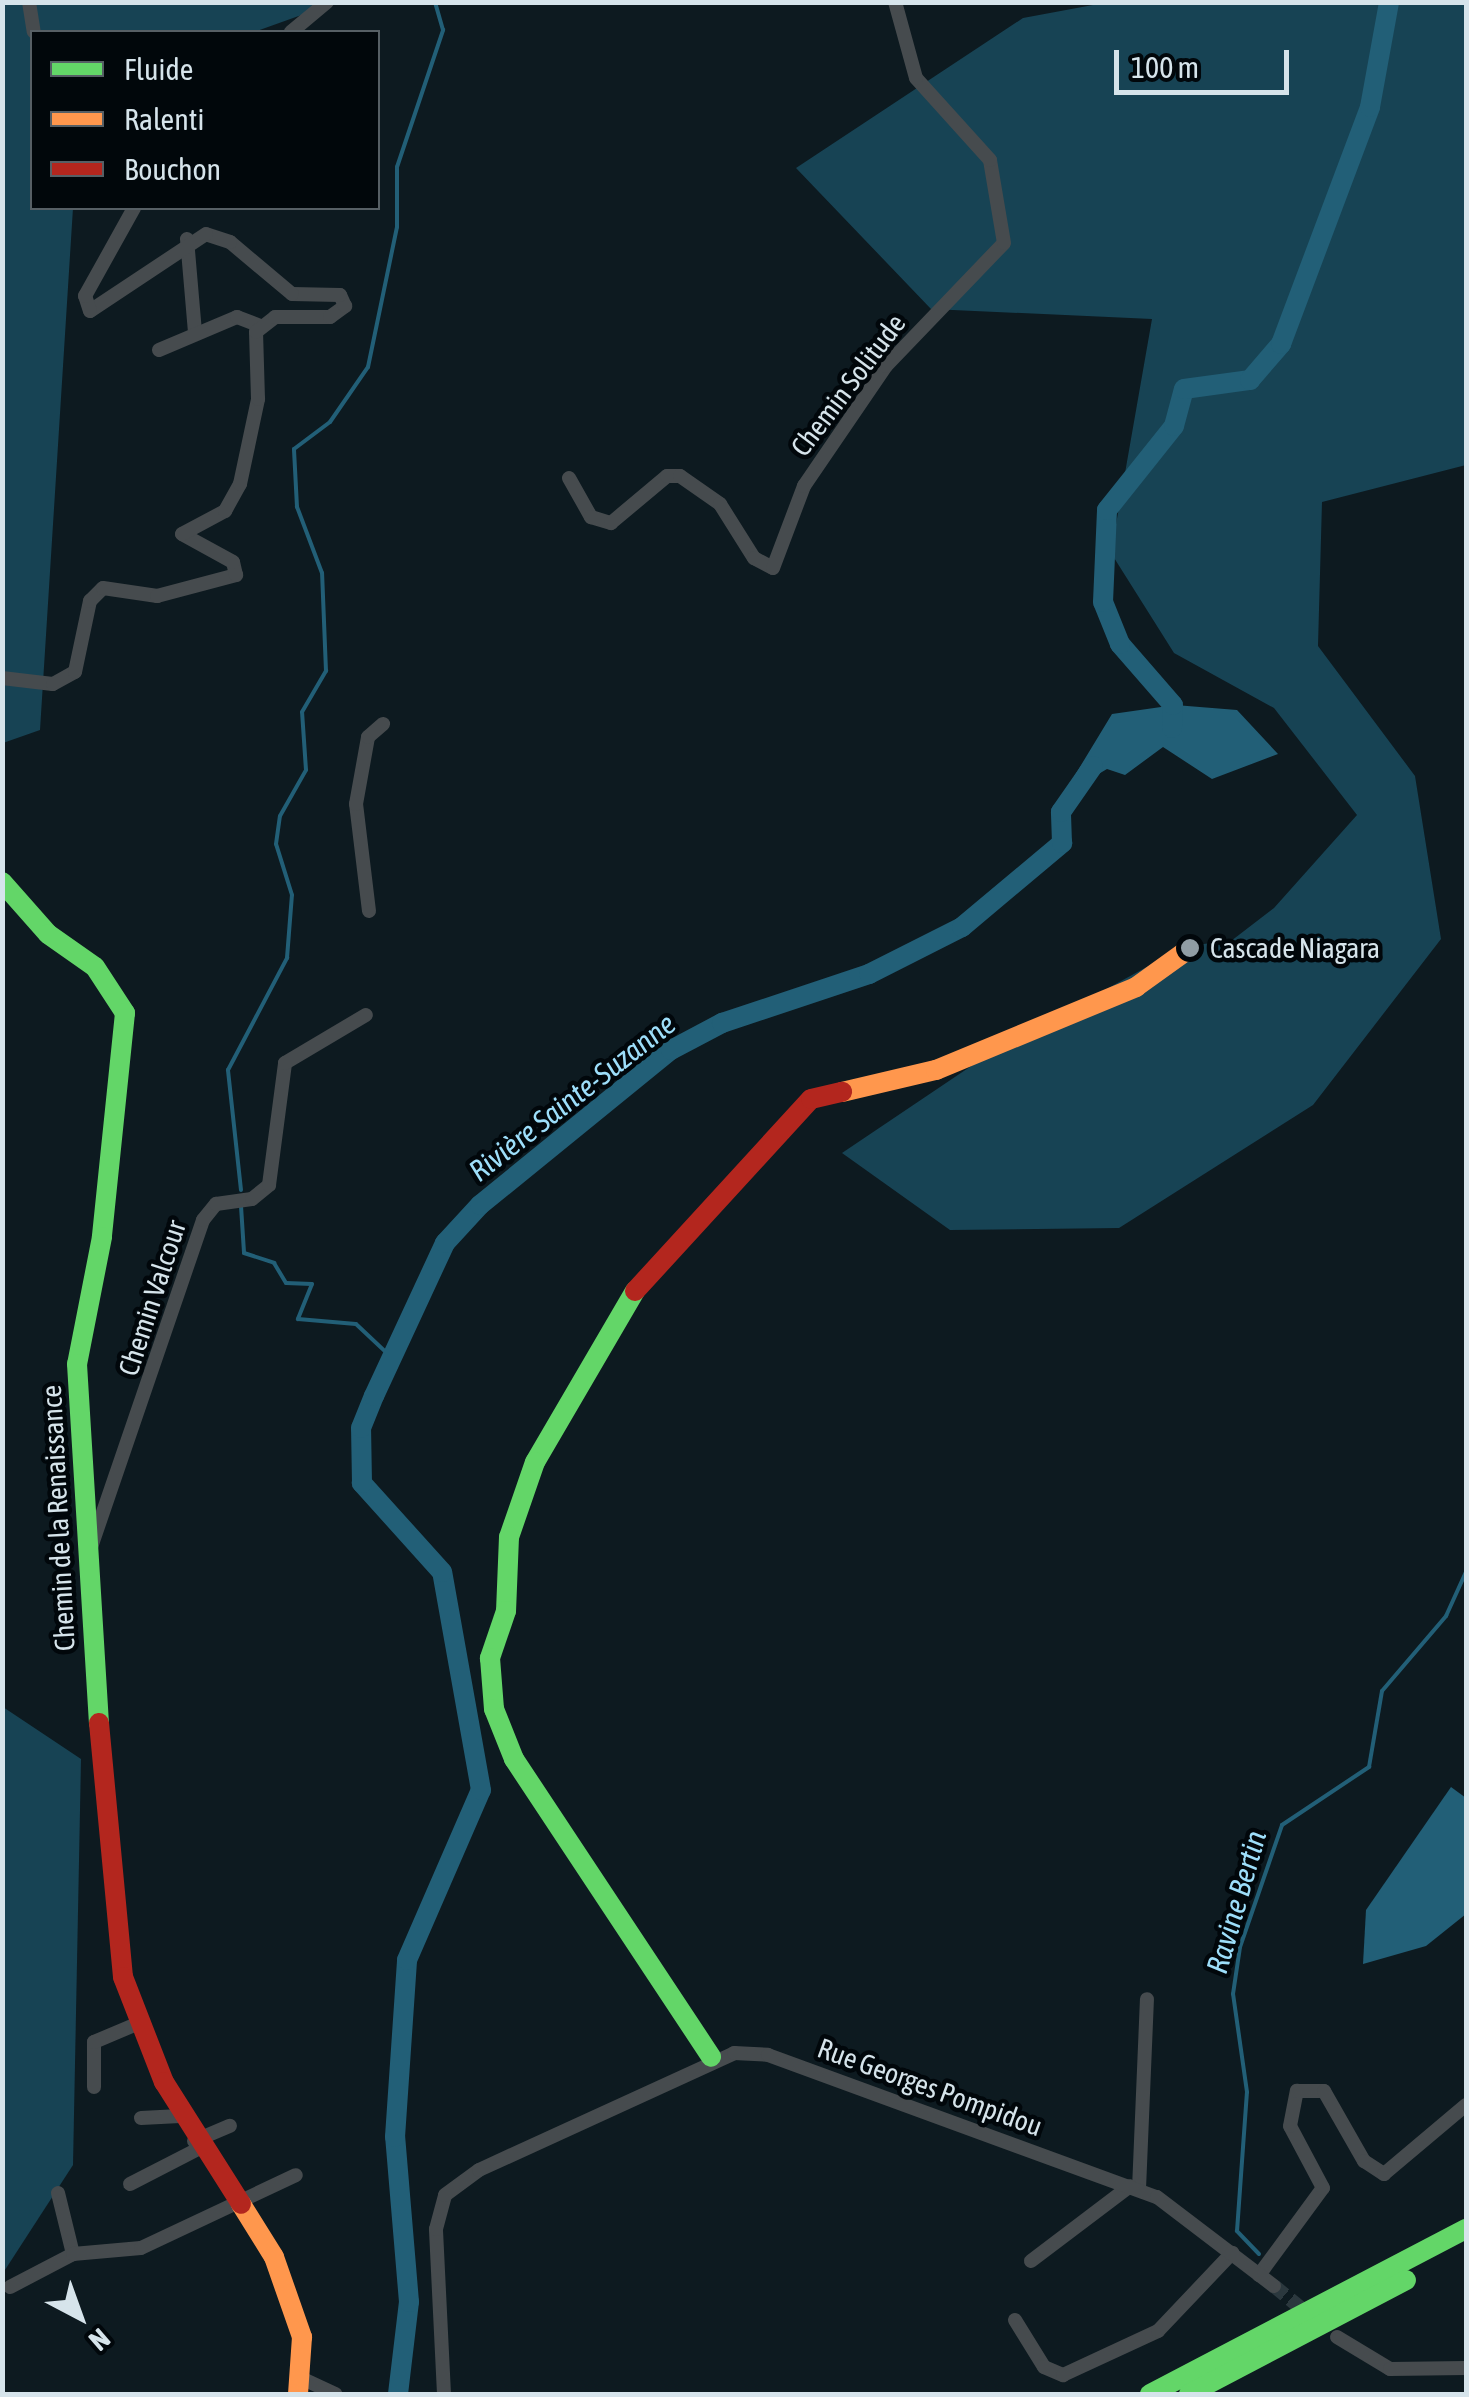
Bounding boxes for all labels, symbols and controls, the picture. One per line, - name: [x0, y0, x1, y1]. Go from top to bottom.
- legend: [30, 30, 380, 210]
- scale bar: [1119, 30, 1294, 92]
- text: 100 m: [1131, 50, 1199, 84]
- text: Fluide: [124, 52, 193, 86]
- text: Ralenti: [124, 102, 204, 136]
- text: Bouchon: [124, 152, 221, 186]
- street label: Chemin Solitude: [784, 307, 912, 463]
- place label: Cascade Niagara: [1210, 931, 1380, 965]
- marker: Cascade Niagara: [1179, 937, 1201, 959]
- water label: Rivière Sainte-Suzanne: [462, 1005, 682, 1189]
- street label: Chemin Valcour: [111, 1216, 193, 1380]
- street label: Chemin de la Renaissance: [34, 1384, 82, 1652]
- water label: Ravine Bertin: [1198, 1826, 1274, 1978]
- street label: Rue Georges Pompidou: [813, 2031, 1047, 2143]
- north arrow: [30, 2267, 130, 2367]
- text: N: [83, 2322, 116, 2357]

